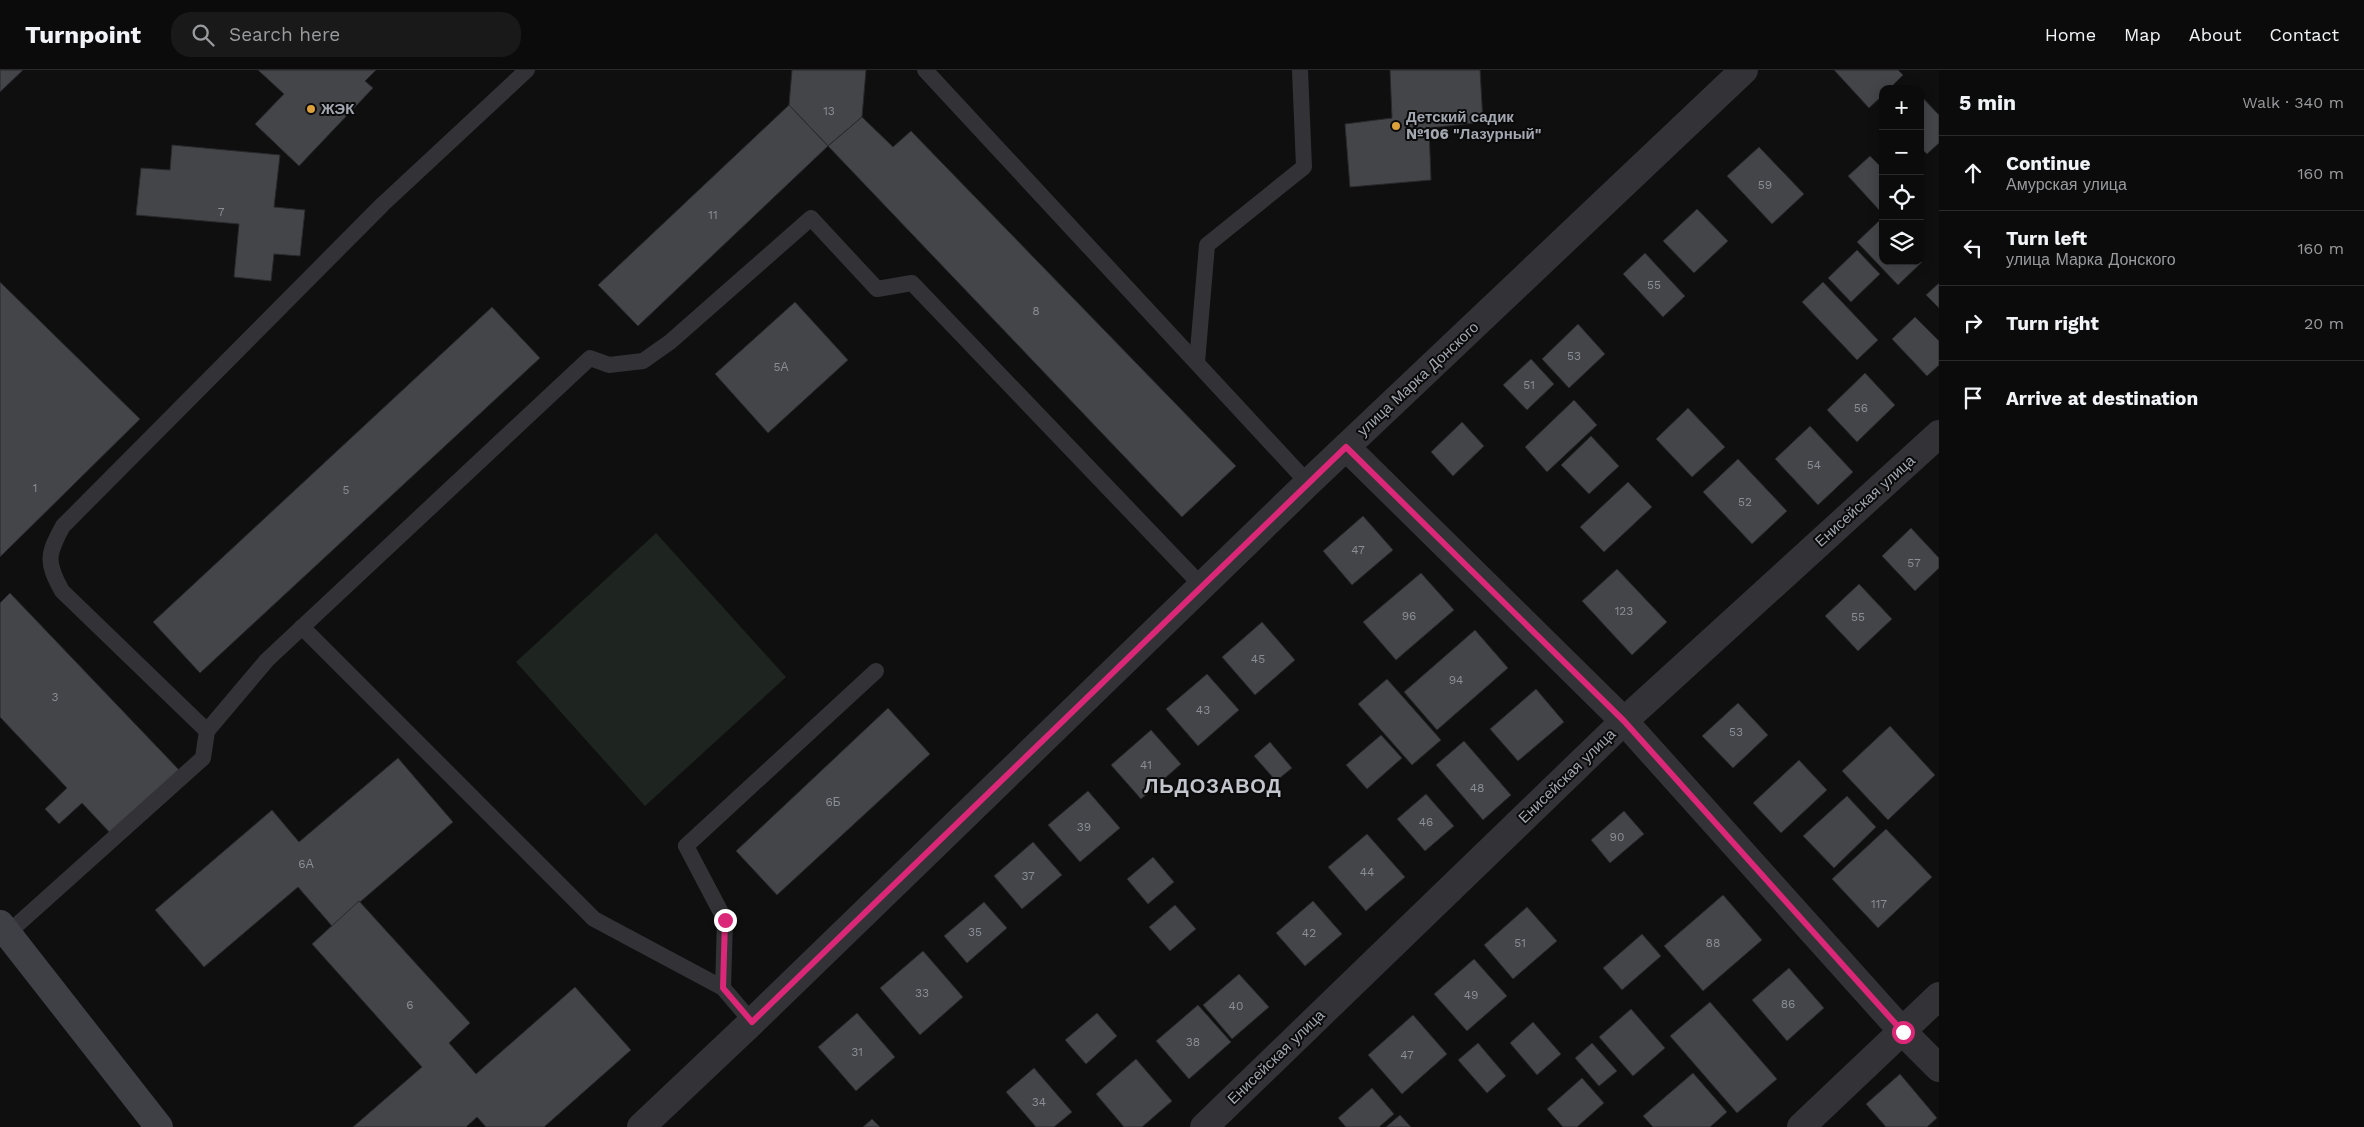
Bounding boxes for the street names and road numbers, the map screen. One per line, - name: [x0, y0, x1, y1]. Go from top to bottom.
- street label: улица Марка Донского: [1354, 318, 1482, 440]
- street label: Енисейская улица: [1811, 451, 1919, 551]
- street label: Енисейская улица: [1515, 725, 1620, 827]
- street label: Енисейская улица: [1224, 1006, 1329, 1108]

